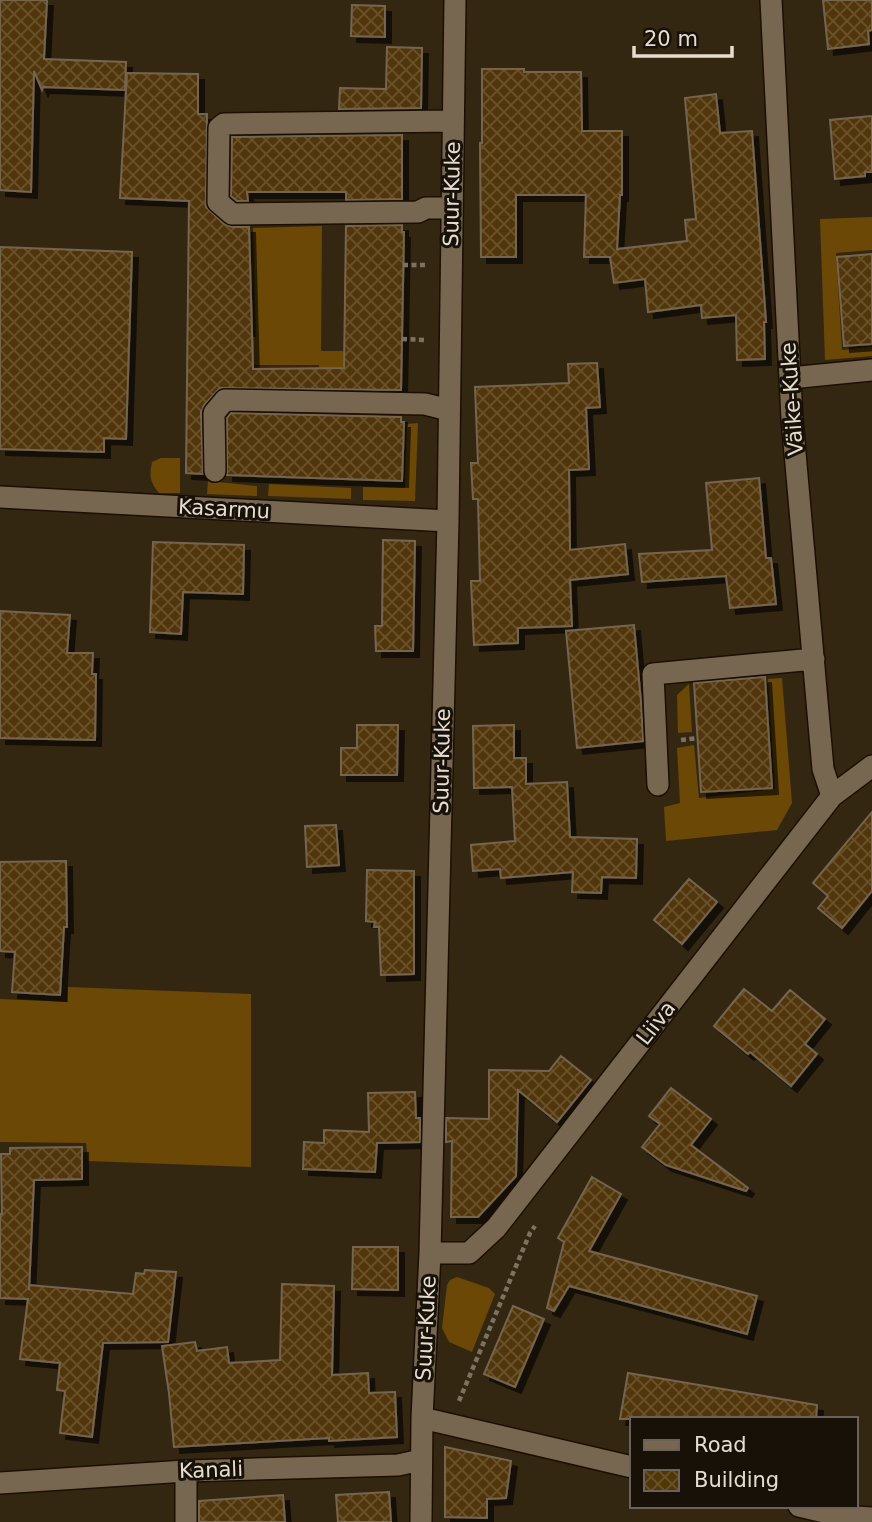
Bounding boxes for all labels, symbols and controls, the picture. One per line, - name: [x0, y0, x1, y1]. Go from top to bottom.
- scale bar: [634, 14, 732, 58]
- text: 20 m: [644, 27, 698, 51]
- street label: Suur-Kuke: [439, 141, 465, 247]
- street label: Väike-Kuke: [776, 341, 808, 457]
- street label: Kasarmu: [177, 495, 271, 523]
- street label: Suur-Kuke: [429, 708, 455, 814]
- street label: Liiva: [632, 996, 680, 1050]
- street label: Suur-Kuke: [411, 1275, 441, 1381]
- legend: [630, 1417, 858, 1508]
- text: Road: [694, 1433, 747, 1457]
- street label: Kanali: [179, 1457, 243, 1483]
- text: Building: [694, 1468, 779, 1492]

